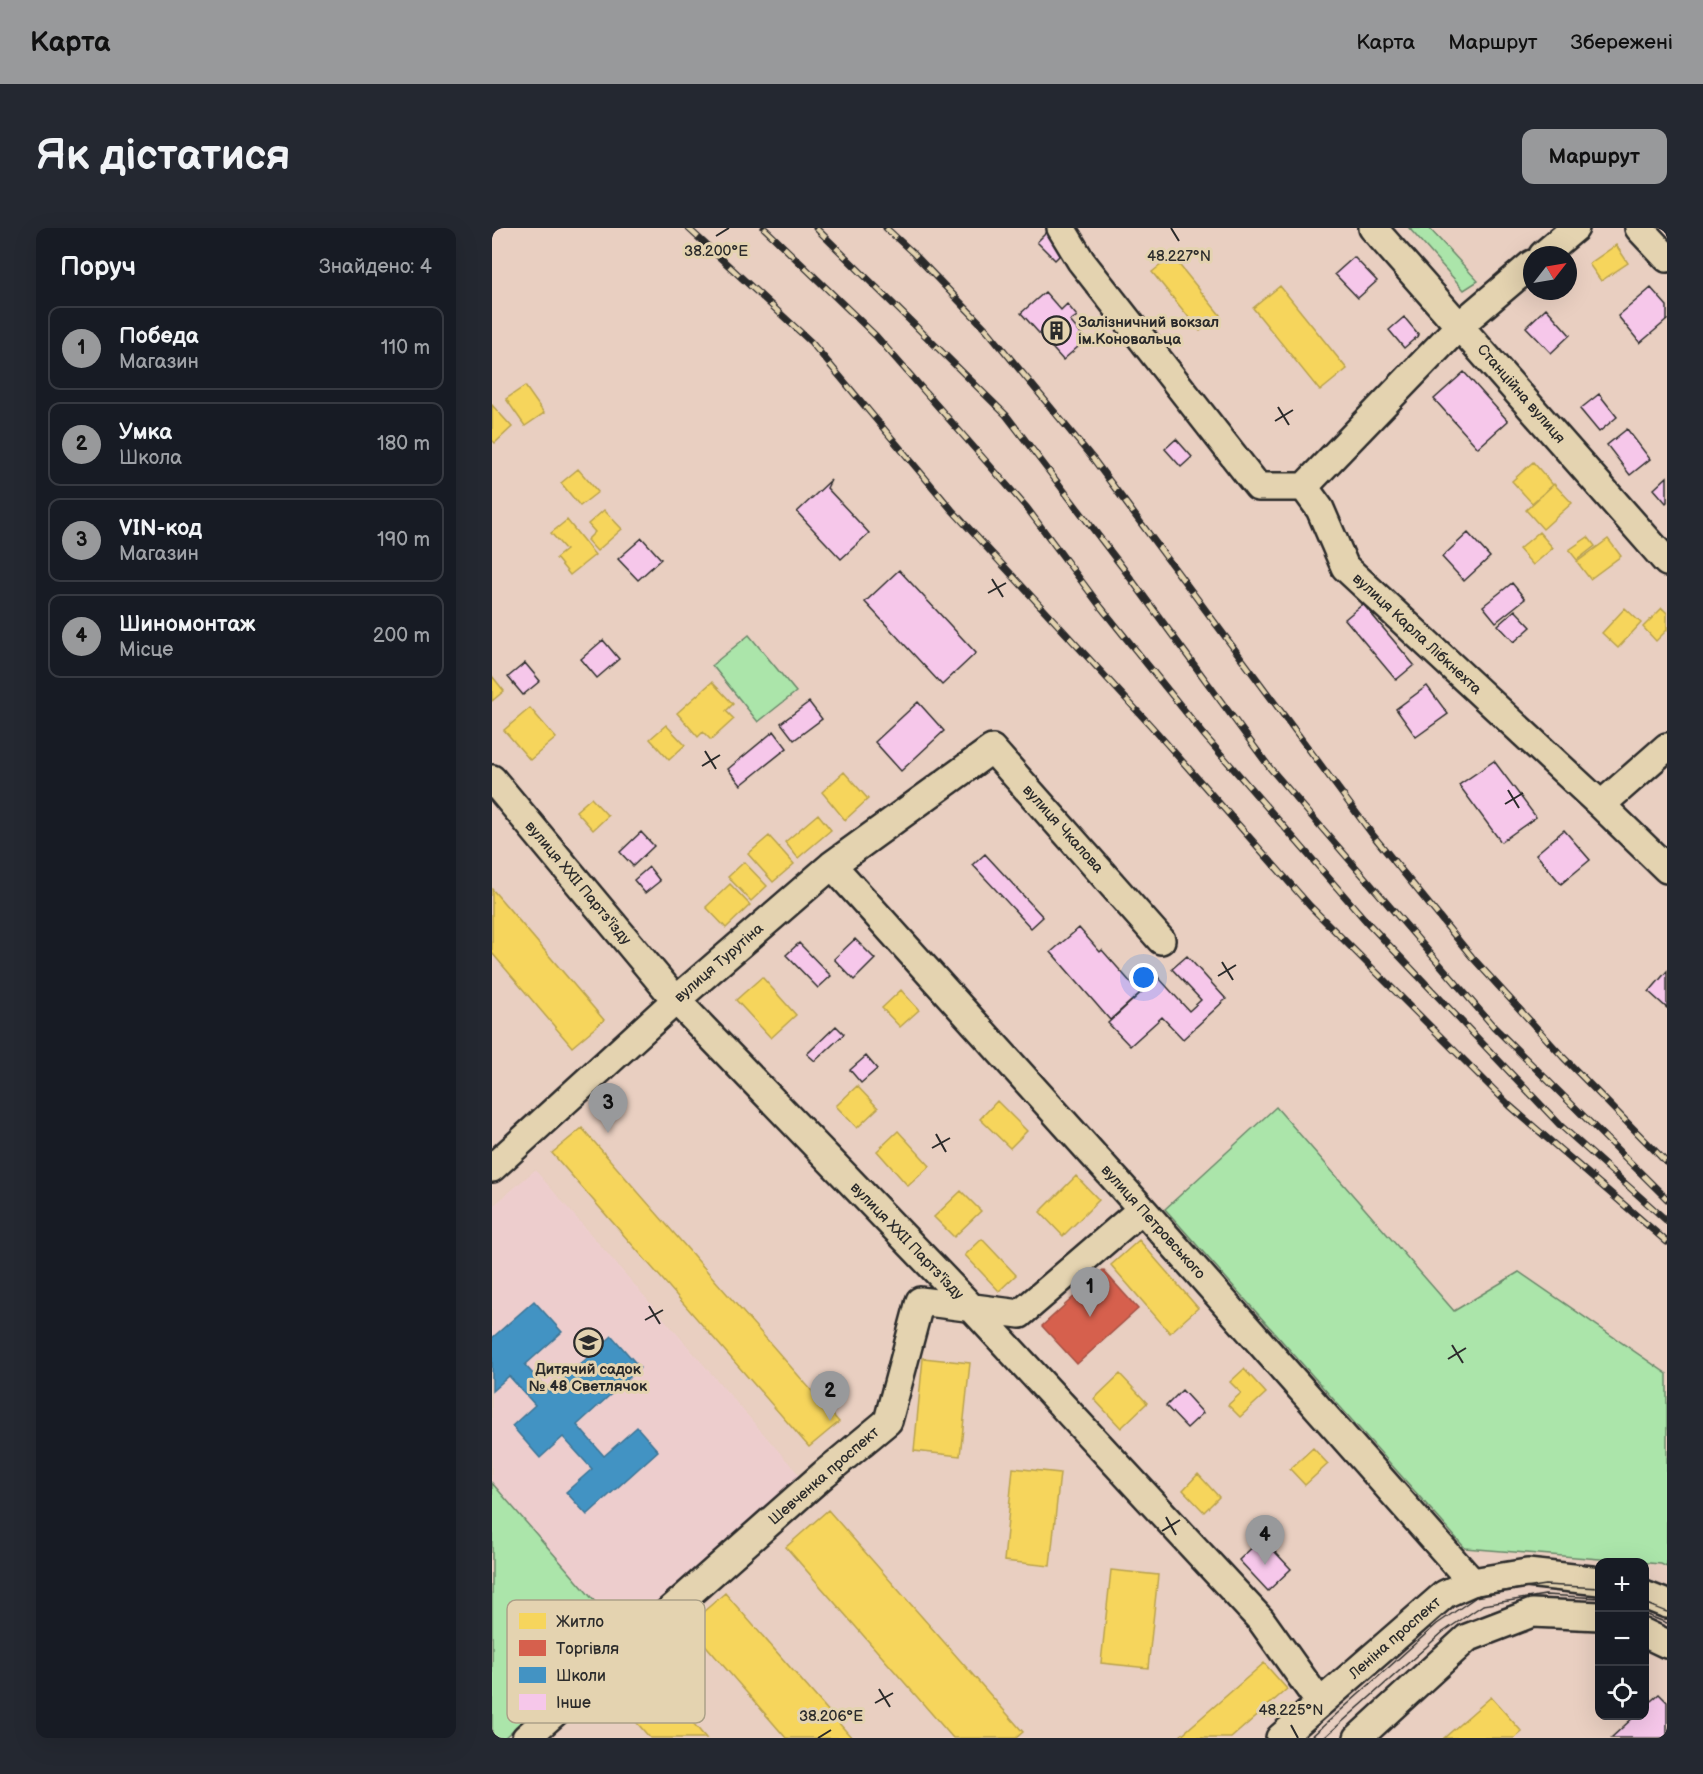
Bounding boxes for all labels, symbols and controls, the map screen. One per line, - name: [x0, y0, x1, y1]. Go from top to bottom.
- text: Карта: [30, 26, 110, 59]
- text: Карта: [1356, 30, 1415, 55]
- text: Маршрут: [1448, 30, 1538, 55]
- text: Збережені: [1571, 30, 1673, 55]
- button: Маршрут: [1522, 129, 1667, 184]
- text: Як дістатися: [36, 131, 290, 182]
- text: 38.200°E: [684, 242, 748, 261]
- north arrow: [1523, 246, 1577, 300]
- text: 48.227°N: [1147, 247, 1211, 266]
- text: Поруч: [60, 252, 136, 283]
- text: Знайдено: 4: [319, 255, 432, 279]
- place label: Залізничний вокзал ім.Коновальца: [1078, 313, 1219, 349]
- building icon: Залізничний вокзал ім.Коновальца: [1041, 315, 1073, 347]
- text: Победа: [119, 323, 198, 350]
- text: 1: [77, 336, 86, 360]
- text: 110 m: [381, 336, 430, 360]
- street label: Станційна вулиця: [1473, 340, 1569, 448]
- text: Магазин: [119, 350, 199, 374]
- text: Умка: [119, 419, 172, 446]
- text: 2: [76, 432, 87, 456]
- text: 180 m: [377, 432, 430, 456]
- text: Школа: [119, 446, 182, 470]
- text: VIN-код: [119, 515, 202, 542]
- text: 3: [76, 528, 87, 552]
- text: 190 m: [377, 528, 430, 552]
- text: Магазин: [119, 542, 199, 566]
- street label: вулиця Карла Лібкнехта: [1348, 569, 1486, 699]
- text: Шиномонтаж: [119, 611, 255, 638]
- text: 4: [76, 624, 87, 648]
- text: 200 m: [373, 624, 430, 648]
- text: Місце: [119, 638, 173, 662]
- street label: вулиця Чкалова: [1018, 781, 1108, 877]
- street label: вулиця XXII Партз'їзду: [521, 817, 635, 949]
- street label: вулиця Турутіна: [671, 919, 768, 1007]
- your location: [1129, 963, 1158, 992]
- pin: 3: [588, 1084, 628, 1133]
- street label: вулиця Петровського: [1097, 1161, 1209, 1283]
- street label: вулиця XXII Партз'їзду: [846, 1178, 968, 1304]
- pin: 1: [1070, 1268, 1110, 1317]
- school or university icon: Дитячий садок № 48 Светлячок: [572, 1326, 604, 1358]
- place label: Дитячий садок № 48 Светлячок: [529, 1360, 648, 1396]
- pin: 2: [810, 1372, 850, 1421]
- street label: Шевченка проспект: [765, 1423, 883, 1529]
- pin: 4: [1246, 1516, 1284, 1565]
- map controls: [1595, 1558, 1649, 1720]
- button: +: [1595, 1558, 1649, 1612]
- street label: Леніна проспект: [1344, 1593, 1445, 1684]
- legend: [507, 1600, 705, 1723]
- button: −: [1595, 1612, 1649, 1666]
- text: Житло: [556, 1613, 604, 1632]
- text: Торгівля: [556, 1640, 619, 1659]
- button: locate: [1595, 1666, 1649, 1720]
- text: Школи: [556, 1667, 606, 1686]
- text: Інше: [556, 1694, 591, 1713]
- text: 48.225°N: [1258, 1701, 1324, 1720]
- text: 38.206°E: [799, 1707, 863, 1726]

